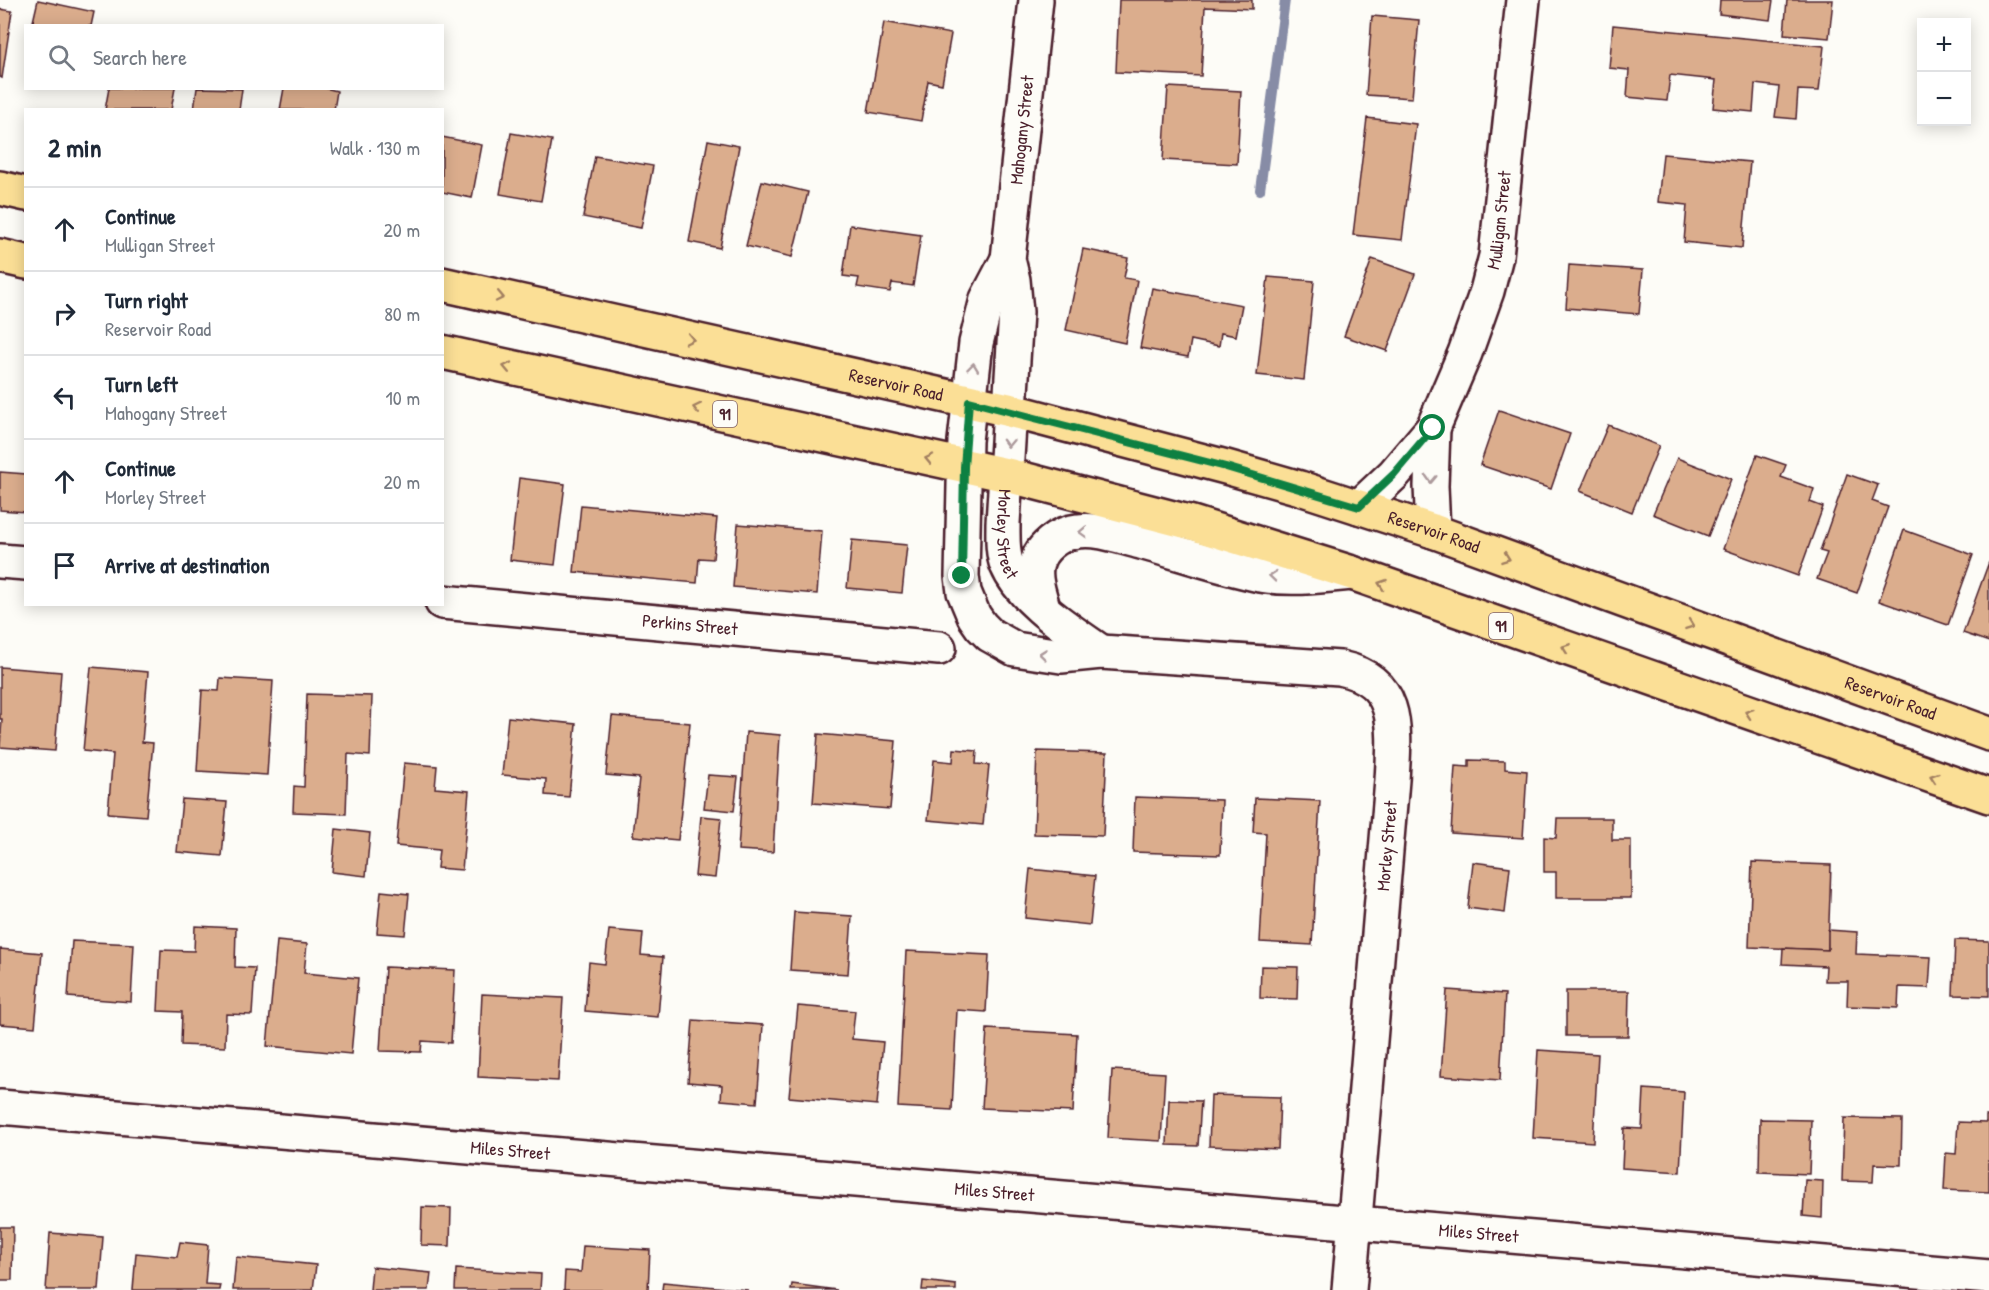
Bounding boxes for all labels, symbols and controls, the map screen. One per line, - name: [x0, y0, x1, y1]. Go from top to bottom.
- map controls: [1917, 18, 1971, 126]
- button: +: [1917, 18, 1971, 72]
- search box: [24, 24, 444, 90]
- icon: search: [45, 41, 78, 74]
- text: Search here: [93, 42, 187, 72]
- button: −: [1917, 72, 1971, 126]
- street label: Mahogany Street: [1003, 73, 1040, 186]
- text: 2 min: [48, 130, 101, 165]
- text: Walk · 130 m: [330, 134, 420, 161]
- street label: Mulligan Street: [1480, 169, 1517, 272]
- text: Continue: [105, 201, 176, 231]
- icon: ahead: [48, 213, 81, 246]
- text: 20 m: [383, 216, 420, 243]
- text: Mulligan Street: [105, 231, 215, 258]
- text: Turn right: [105, 285, 188, 315]
- one-way arrow: [494, 290, 504, 303]
- icon: right: [48, 297, 81, 330]
- text: 80 m: [384, 300, 420, 327]
- text: Reservoir Road: [105, 315, 211, 342]
- one-way arrow: [685, 332, 695, 345]
- one-way arrow: [502, 361, 512, 374]
- street label: Reservoir Road: [847, 362, 945, 407]
- one-way arrow: [966, 362, 979, 371]
- text: Turn left: [105, 369, 178, 399]
- icon: left: [48, 381, 81, 414]
- text: 10 m: [386, 384, 420, 411]
- text: Mahogany Street: [105, 399, 227, 426]
- road number: 91: [713, 401, 737, 427]
- one-way arrow: [693, 402, 703, 415]
- route start: [1419, 414, 1445, 440]
- one-way arrow: [1002, 438, 1015, 447]
- text: Continue: [105, 453, 176, 483]
- one-way arrow: [924, 453, 934, 466]
- icon: ahead: [48, 465, 81, 498]
- text: 20 m: [383, 468, 420, 495]
- one-way arrow: [1425, 475, 1438, 484]
- text: Morley Street: [105, 483, 206, 510]
- street label: Morley Street: [991, 488, 1025, 584]
- street label: Reservoir Road: [1385, 504, 1483, 559]
- one-way arrow: [1079, 525, 1088, 538]
- icon: arrive: [48, 549, 81, 582]
- text: Arrive at destination: [105, 550, 270, 580]
- one-way arrow: [1500, 551, 1511, 564]
- route end: [948, 562, 974, 588]
- one-way arrow: [1268, 570, 1277, 583]
- one-way arrow: [1377, 578, 1388, 591]
- street label: Perkins Street: [641, 608, 739, 641]
- road number: 91: [1489, 613, 1513, 639]
- one-way arrow: [1684, 617, 1694, 630]
- one-way arrow: [1561, 643, 1572, 656]
- one-way arrow: [1038, 648, 1048, 661]
- street label: Reservoir Road: [1842, 669, 1940, 726]
- one-way arrow: [1745, 708, 1755, 721]
- one-way arrow: [1929, 772, 1940, 785]
- street label: Morley Street: [1370, 799, 1403, 892]
- street label: Miles Street: [469, 1134, 552, 1166]
- street label: Miles Street: [954, 1176, 1036, 1207]
- street label: Miles Street: [1438, 1217, 1520, 1249]

